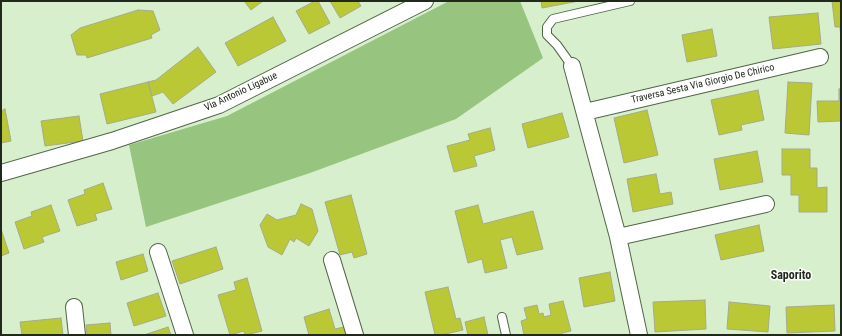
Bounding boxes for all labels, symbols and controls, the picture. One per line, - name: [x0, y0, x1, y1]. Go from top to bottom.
- street label: Traversa Sesta Via Giorgio De Chirico: [630, 62, 776, 106]
- street label: Via Antonio Ligabue: [203, 70, 279, 114]
- district label: Saporito: [771, 269, 811, 283]

